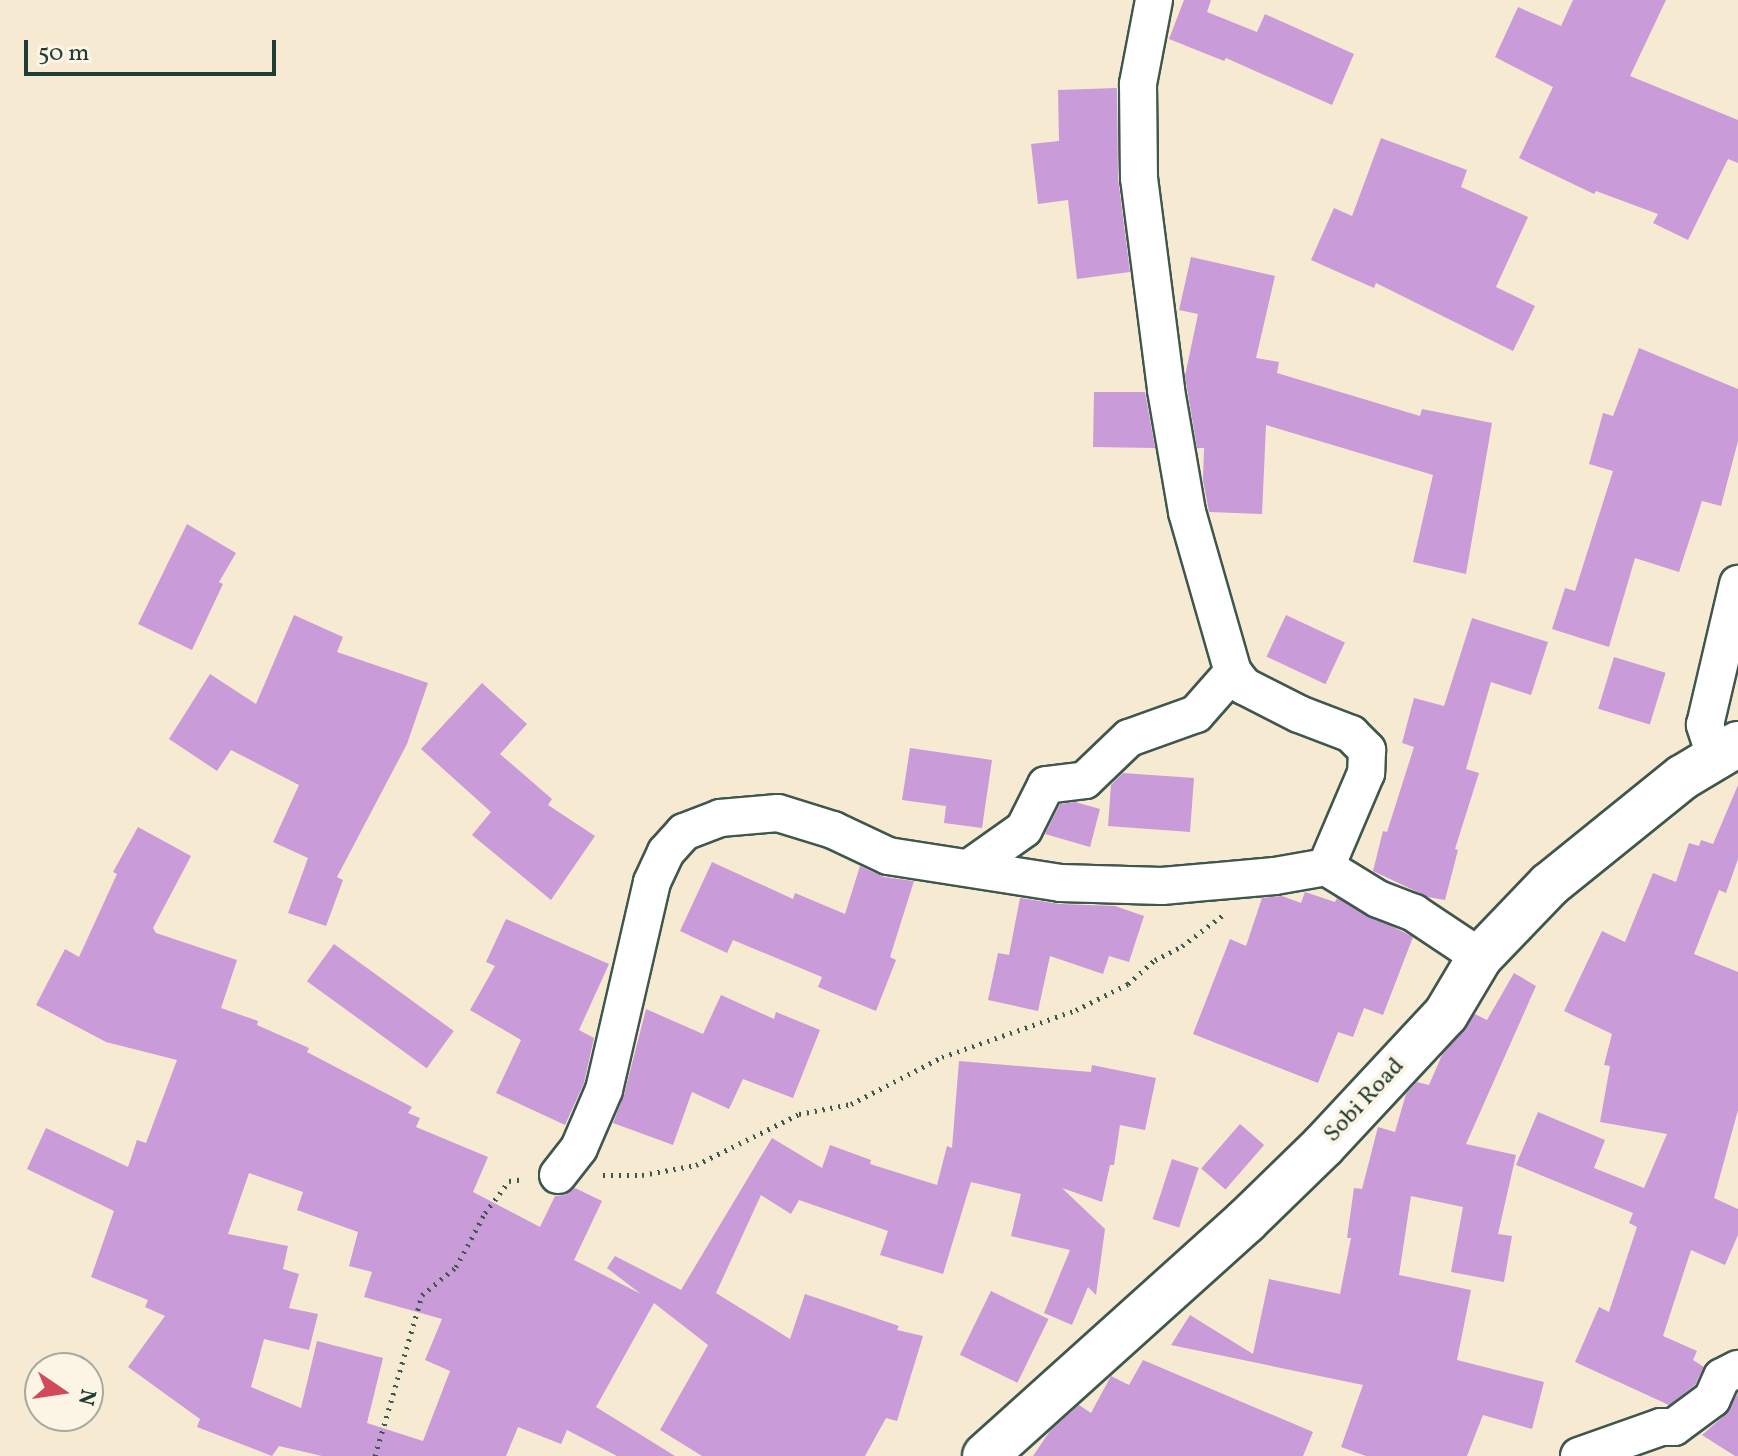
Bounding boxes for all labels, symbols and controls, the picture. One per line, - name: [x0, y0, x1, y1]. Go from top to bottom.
- scale bar: [28, 24, 280, 74]
- text: 50 m: [38, 37, 90, 71]
- street label: Sobi Road: [1319, 1053, 1411, 1149]
- north arrow: [24, 1352, 104, 1432]
- text: N: [69, 1386, 103, 1408]

